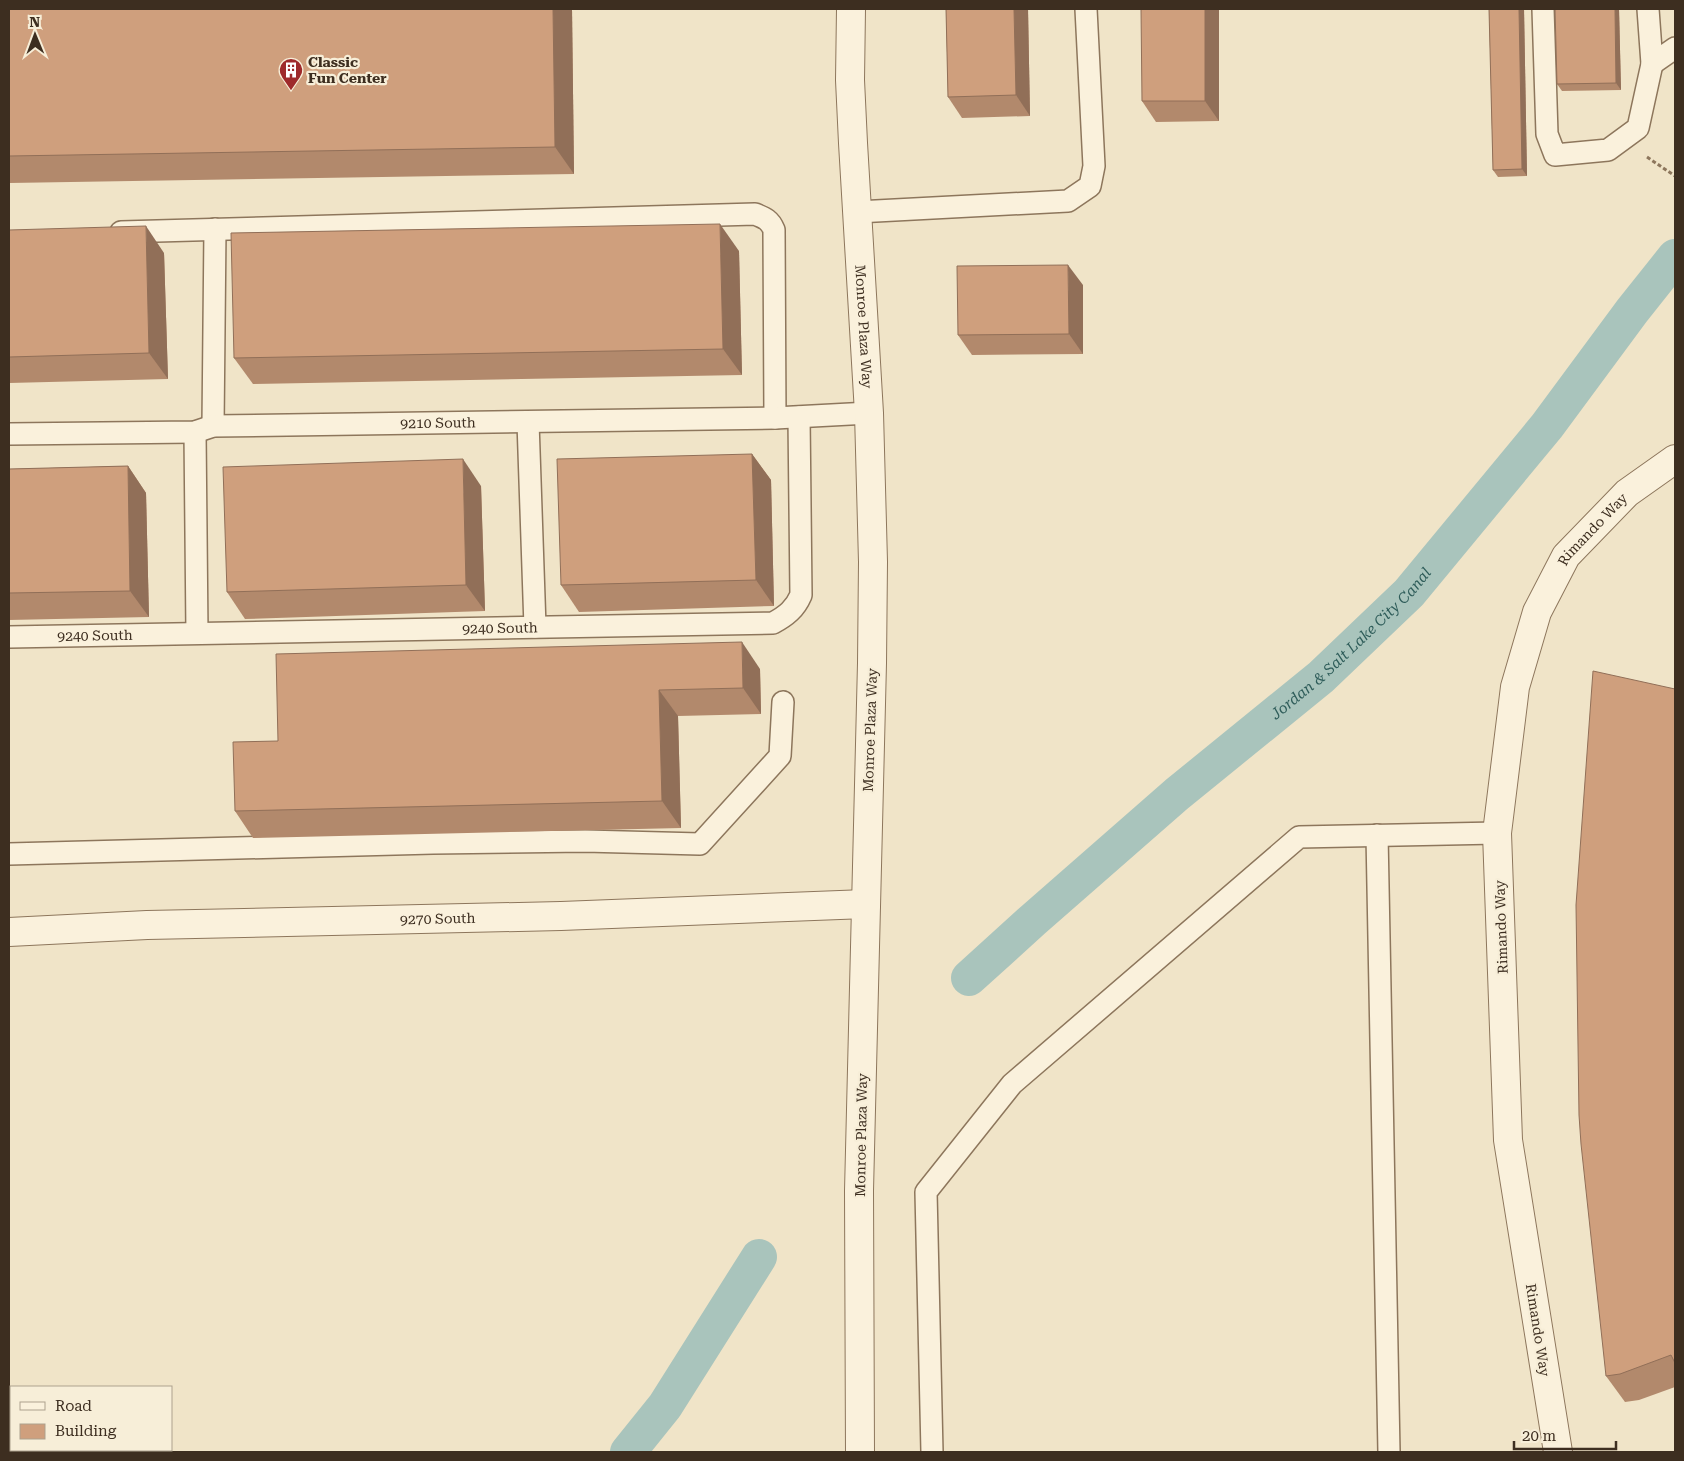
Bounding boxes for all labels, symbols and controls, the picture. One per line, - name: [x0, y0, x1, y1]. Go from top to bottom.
- north arrow: [10, 10, 60, 60]
- text: N: [29, 14, 41, 30]
- place label: Classic Fun Center: [308, 54, 387, 86]
- building icon: Classic Fun Center: [278, 57, 304, 91]
- street label: Monroe Plaza Way: [852, 264, 876, 390]
- street label: 9210 South: [400, 414, 476, 431]
- street label: Rimando Way: [1555, 489, 1631, 568]
- water label: Jordan & Salt Lake City Canal: [1266, 564, 1435, 724]
- street label: 9240 South: [462, 619, 538, 637]
- street label: 9240 South: [57, 627, 133, 644]
- street label: Monroe Plaza Way: [860, 667, 880, 792]
- street label: Rimando Way: [1491, 879, 1511, 974]
- street label: 9270 South: [400, 910, 476, 927]
- street label: Monroe Plaza Way: [852, 1072, 870, 1197]
- street label: Rimando Way: [1523, 1282, 1553, 1378]
- legend: [10, 1386, 172, 1451]
- text: Road: [55, 1397, 92, 1415]
- scale bar: [1514, 1418, 1616, 1450]
- text: Building: [55, 1422, 117, 1440]
- text: 20 m: [1522, 1427, 1557, 1445]

